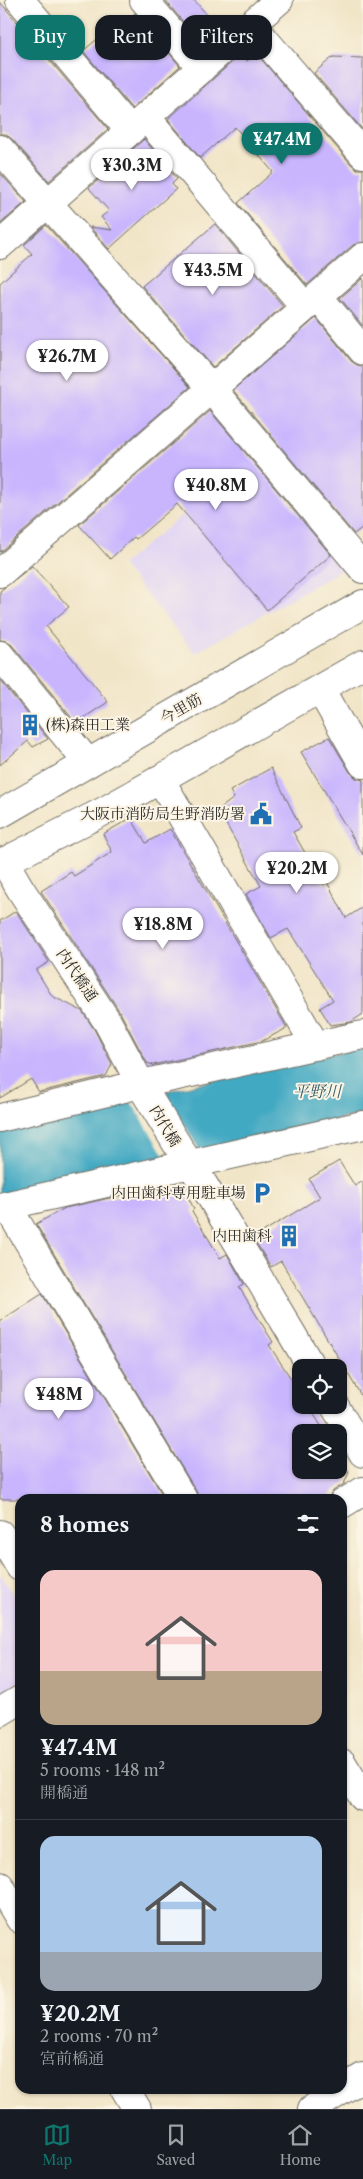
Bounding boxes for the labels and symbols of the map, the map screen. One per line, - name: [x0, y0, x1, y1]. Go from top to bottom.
- pin: ¥47.4M: [241, 122, 323, 165]
- pin: ¥30.3M: [91, 148, 173, 191]
- pin: ¥43.5M: [172, 254, 254, 296]
- pin: ¥26.7M: [26, 340, 108, 382]
- pin: ¥40.8M: [175, 468, 257, 511]
- street label: 今里筋: [157, 689, 205, 728]
- building icon: (株)森田工業: [17, 712, 43, 738]
- place label: (株)森田工業: [46, 715, 130, 734]
- public building icon: 大阪市消防局生野消防署: [248, 801, 274, 827]
- place label: 大阪市消防局生野消防署: [80, 804, 245, 823]
- pin: ¥20.2M: [256, 852, 338, 894]
- pin: ¥18.8M: [122, 908, 204, 950]
- street label: 内代橋通: [53, 945, 102, 1005]
- water label: 平野川: [293, 1081, 343, 1101]
- street label: 内代橋: [146, 1102, 185, 1150]
- parking icon: 内田歯科専用駐車場: [249, 1180, 275, 1206]
- place label: 内田歯科専用駐車場: [111, 1183, 246, 1202]
- building icon: 内田歯科: [276, 1223, 302, 1249]
- place label: 内田歯科: [212, 1226, 272, 1245]
- pin: ¥48M: [29, 1378, 89, 1420]

